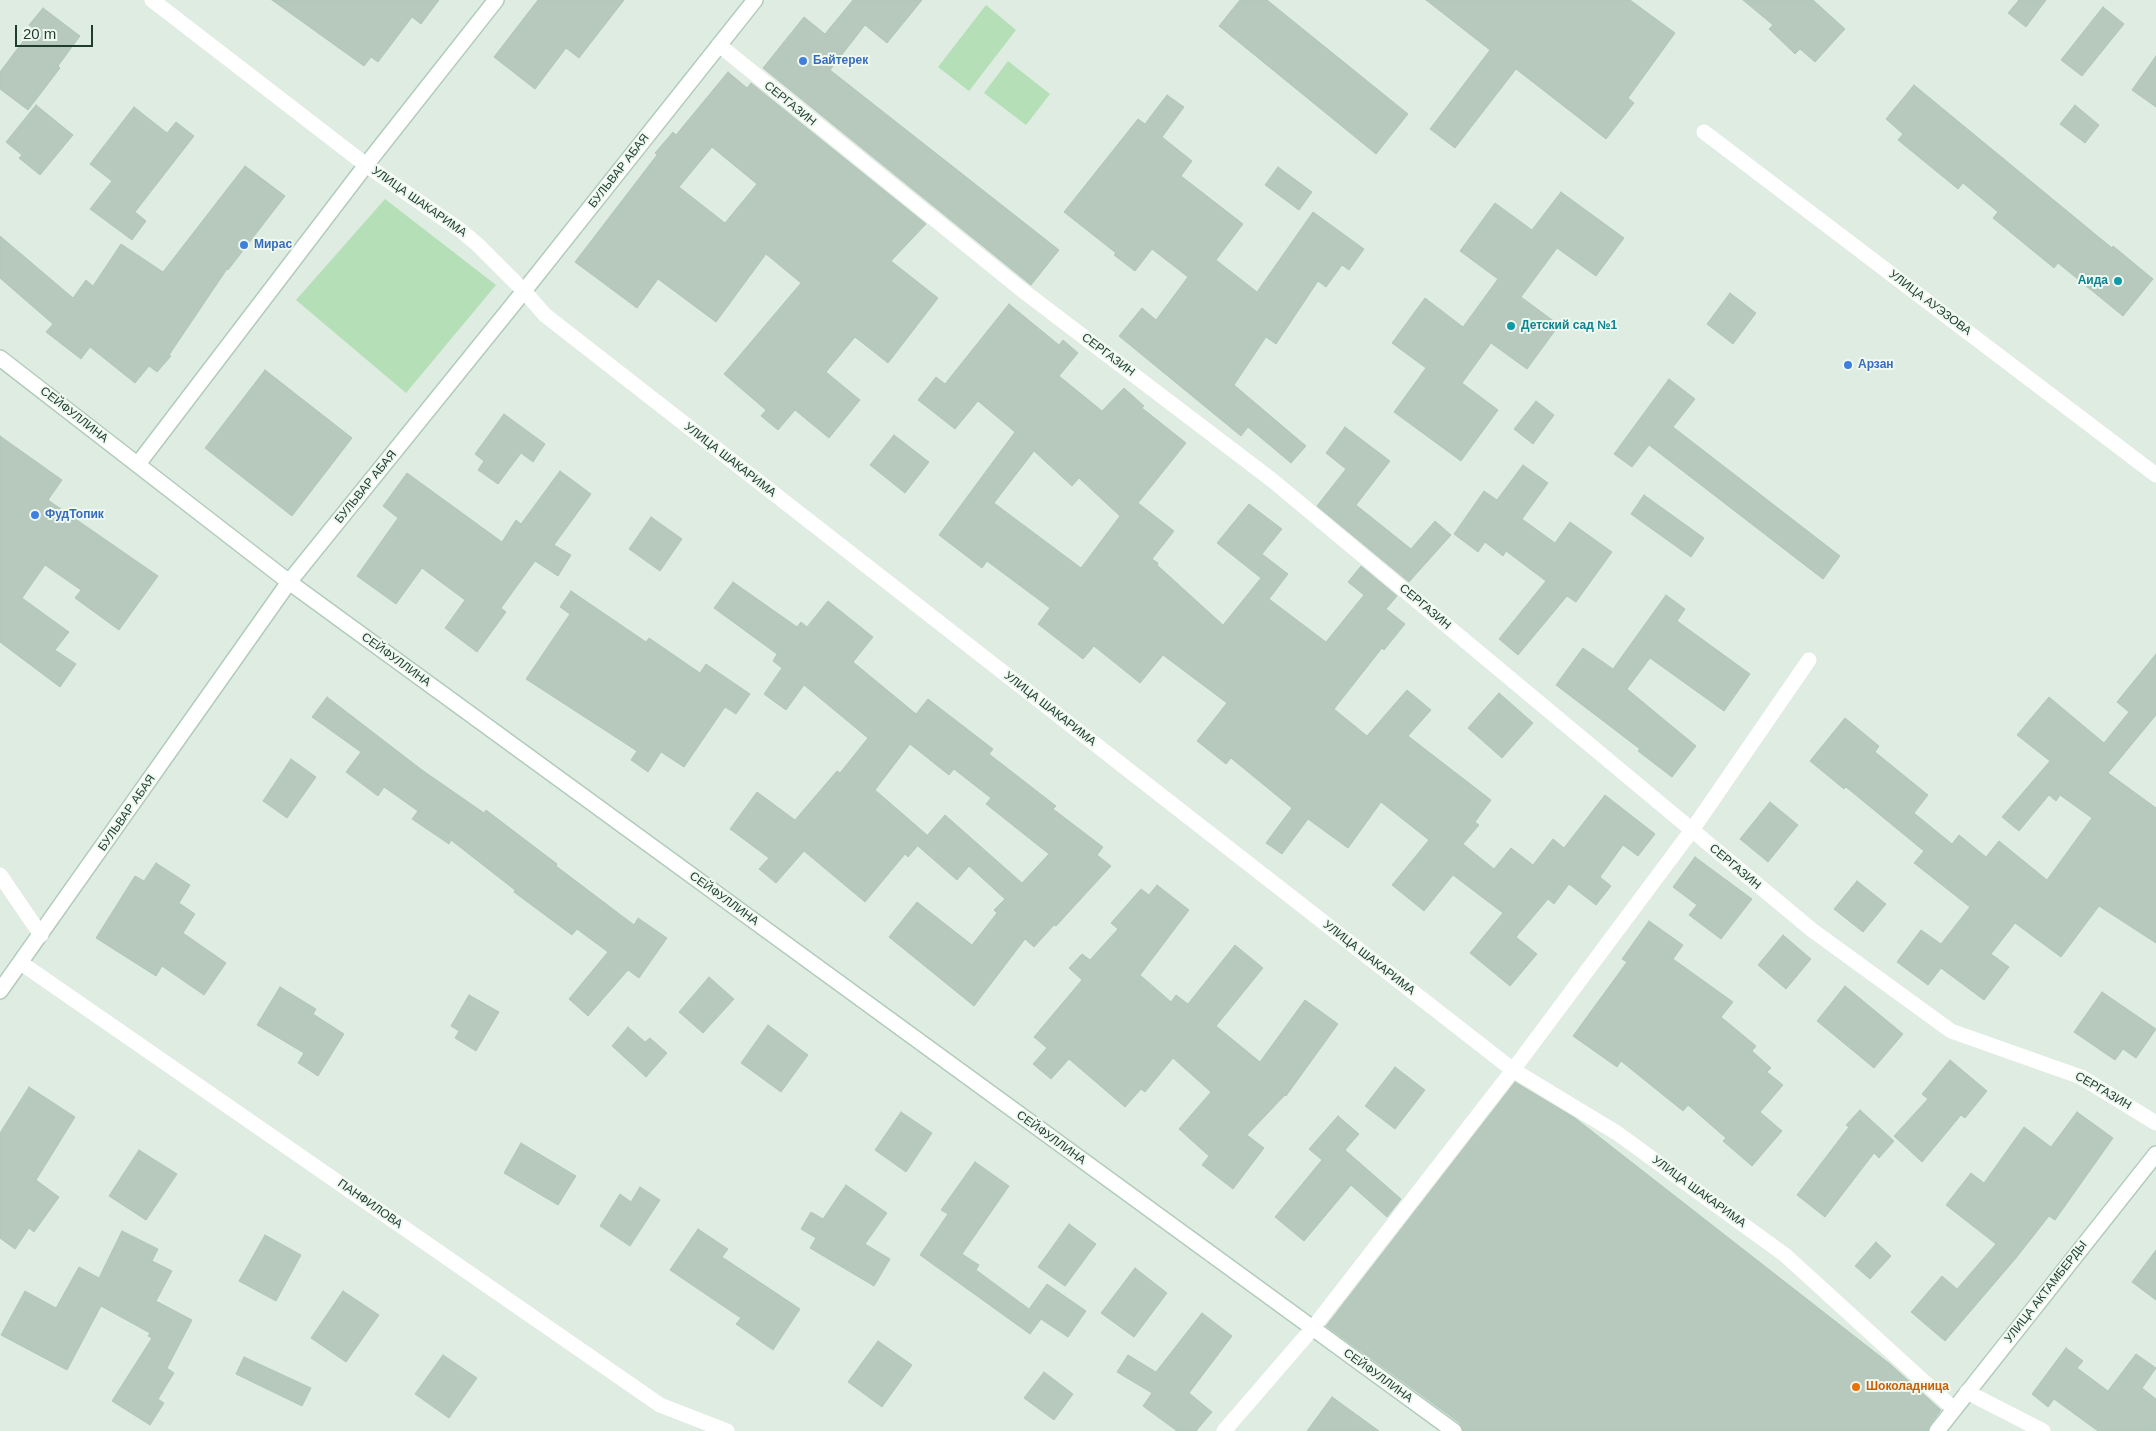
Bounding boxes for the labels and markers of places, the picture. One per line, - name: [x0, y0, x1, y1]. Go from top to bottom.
- place label: Байтерек: [813, 54, 868, 68]
- marker: Байтерек: [797, 55, 809, 67]
- place label: Мирас: [254, 238, 292, 252]
- marker: Мирас: [238, 239, 250, 251]
- place label: Аида: [2078, 274, 2108, 288]
- marker: Аида: [2112, 275, 2124, 287]
- place label: Детский сад №1: [1521, 319, 1617, 333]
- marker: Детский сад №1: [1505, 320, 1517, 332]
- place label: Арзан: [1858, 358, 1894, 372]
- marker: Арзан: [1842, 359, 1854, 371]
- place label: ФудТопик: [45, 508, 104, 522]
- marker: ФудТопик: [29, 509, 41, 521]
- place label: Шоколадница: [1866, 1380, 1949, 1394]
- marker: Шоколадница: [1850, 1381, 1862, 1393]

